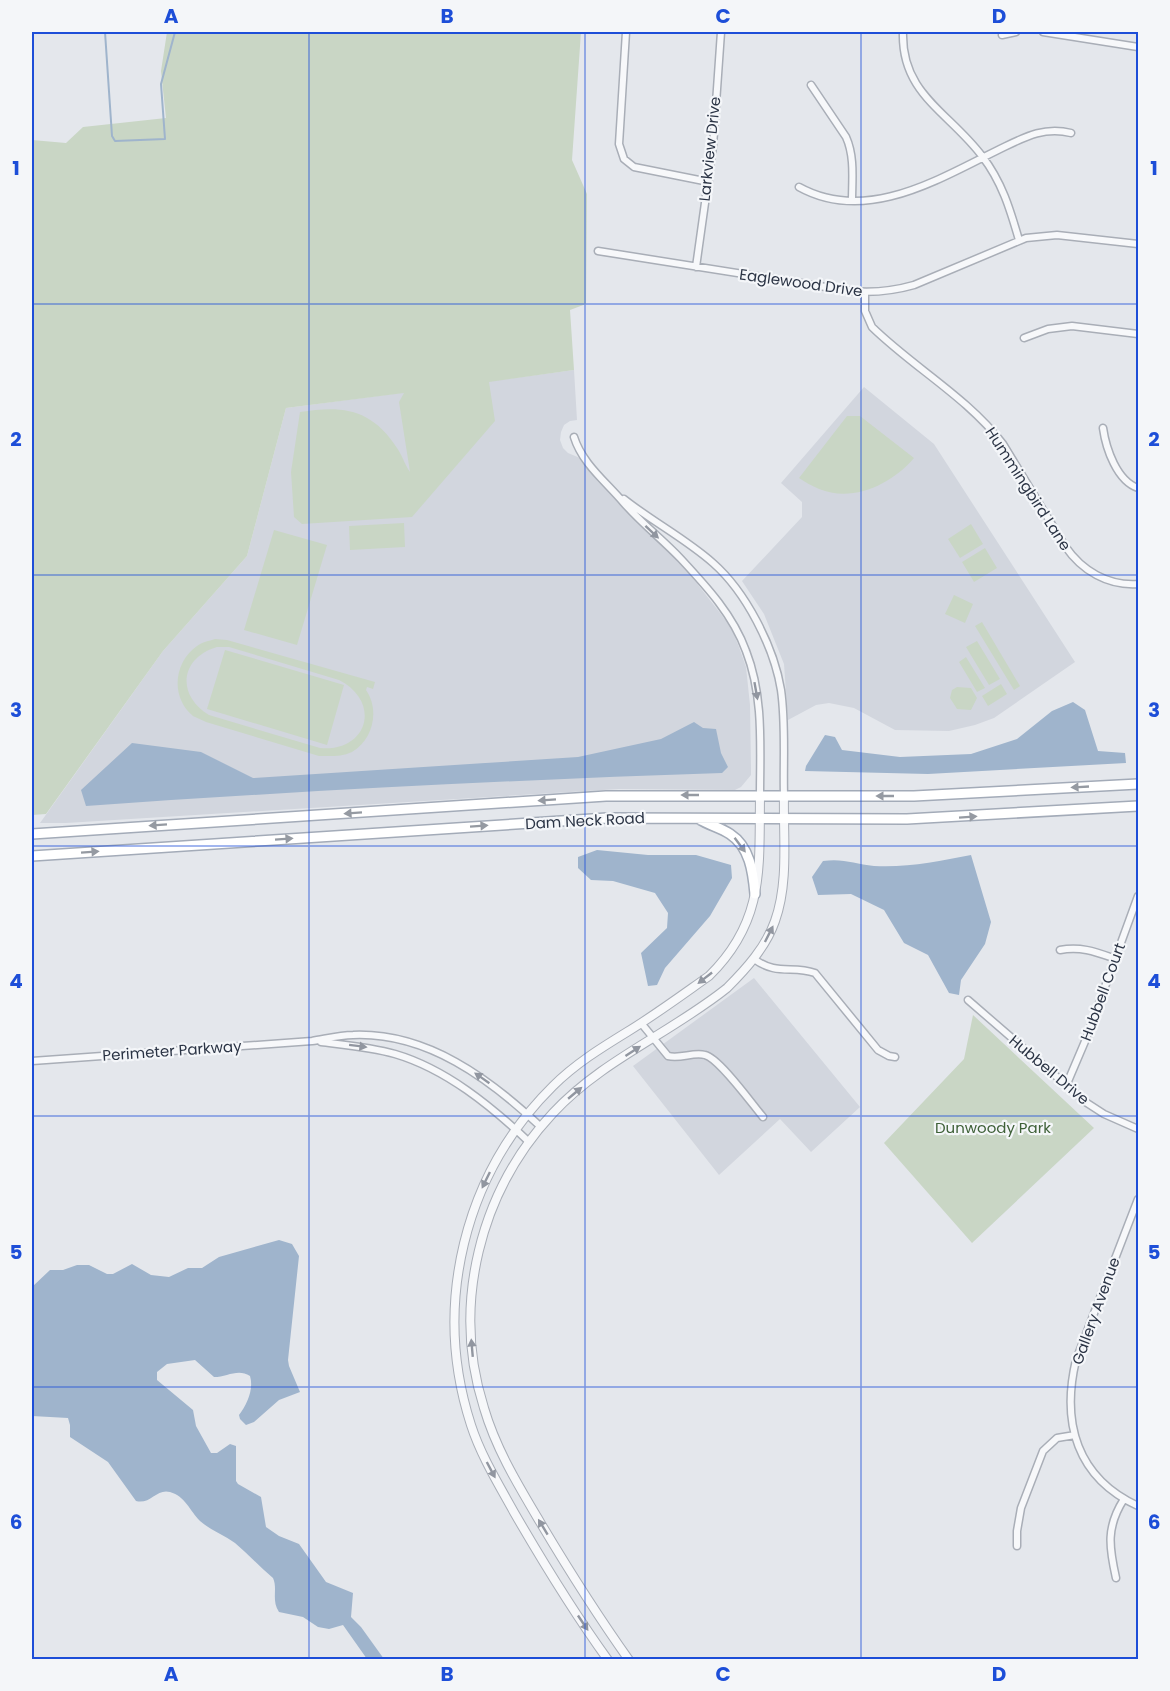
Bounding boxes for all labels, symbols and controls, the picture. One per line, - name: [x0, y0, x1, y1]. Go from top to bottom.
- text: A: [164, 2, 179, 30]
- text: B: [440, 2, 454, 30]
- text: C: [715, 2, 731, 30]
- text: D: [992, 2, 1006, 30]
- street label: Larkview Drive: [694, 96, 725, 202]
- text: 1: [12, 154, 20, 182]
- text: 1: [1150, 154, 1158, 182]
- street label: Eaglewood Drive: [738, 263, 864, 302]
- street label: Hummingbird Lane: [981, 423, 1076, 555]
- text: 2: [10, 425, 22, 453]
- text: 2: [1148, 425, 1160, 453]
- one-way arrow: [645, 524, 659, 538]
- one-way arrow: [752, 682, 761, 701]
- text: 3: [10, 696, 22, 724]
- text: 3: [1148, 696, 1160, 724]
- one-way arrow: [1071, 783, 1090, 792]
- one-way arrow: [681, 790, 700, 800]
- one-way arrow: [876, 791, 895, 801]
- one-way arrow: [538, 795, 557, 805]
- street label: Dam Neck Road: [525, 807, 645, 834]
- one-way arrow: [343, 808, 362, 817]
- one-way arrow: [959, 812, 978, 821]
- one-way arrow: [149, 821, 168, 830]
- one-way arrow: [470, 822, 489, 831]
- one-way arrow: [275, 835, 294, 844]
- one-way arrow: [734, 837, 746, 853]
- one-way arrow: [80, 848, 99, 857]
- one-way arrow: [764, 925, 774, 942]
- street label: Hubbell Court: [1075, 940, 1130, 1044]
- text: 4: [9, 967, 23, 995]
- text: 4: [1147, 967, 1161, 995]
- one-way arrow: [697, 971, 713, 984]
- street label: Hubbell Drive: [1005, 1030, 1094, 1109]
- street label: Perimeter Parkway: [102, 1035, 243, 1066]
- one-way arrow: [349, 1042, 368, 1051]
- one-way arrow: [625, 1046, 641, 1057]
- one-way arrow: [475, 1072, 491, 1084]
- one-way arrow: [567, 1087, 583, 1100]
- park label: Dunwoody Park: [935, 1117, 1051, 1138]
- one-way arrow: [482, 1171, 492, 1189]
- text: 5: [10, 1238, 23, 1266]
- text: 5: [1148, 1238, 1161, 1266]
- street label: Gallery Avenue: [1066, 1254, 1125, 1367]
- one-way arrow: [467, 1338, 477, 1357]
- one-way arrow: [486, 1462, 496, 1479]
- text: 6: [10, 1508, 22, 1536]
- text: 6: [1148, 1508, 1160, 1536]
- one-way arrow: [538, 1518, 548, 1535]
- one-way arrow: [577, 1615, 589, 1631]
- text: A: [164, 1660, 179, 1688]
- text: B: [440, 1660, 454, 1688]
- text: C: [715, 1660, 731, 1688]
- text: D: [992, 1660, 1006, 1688]

